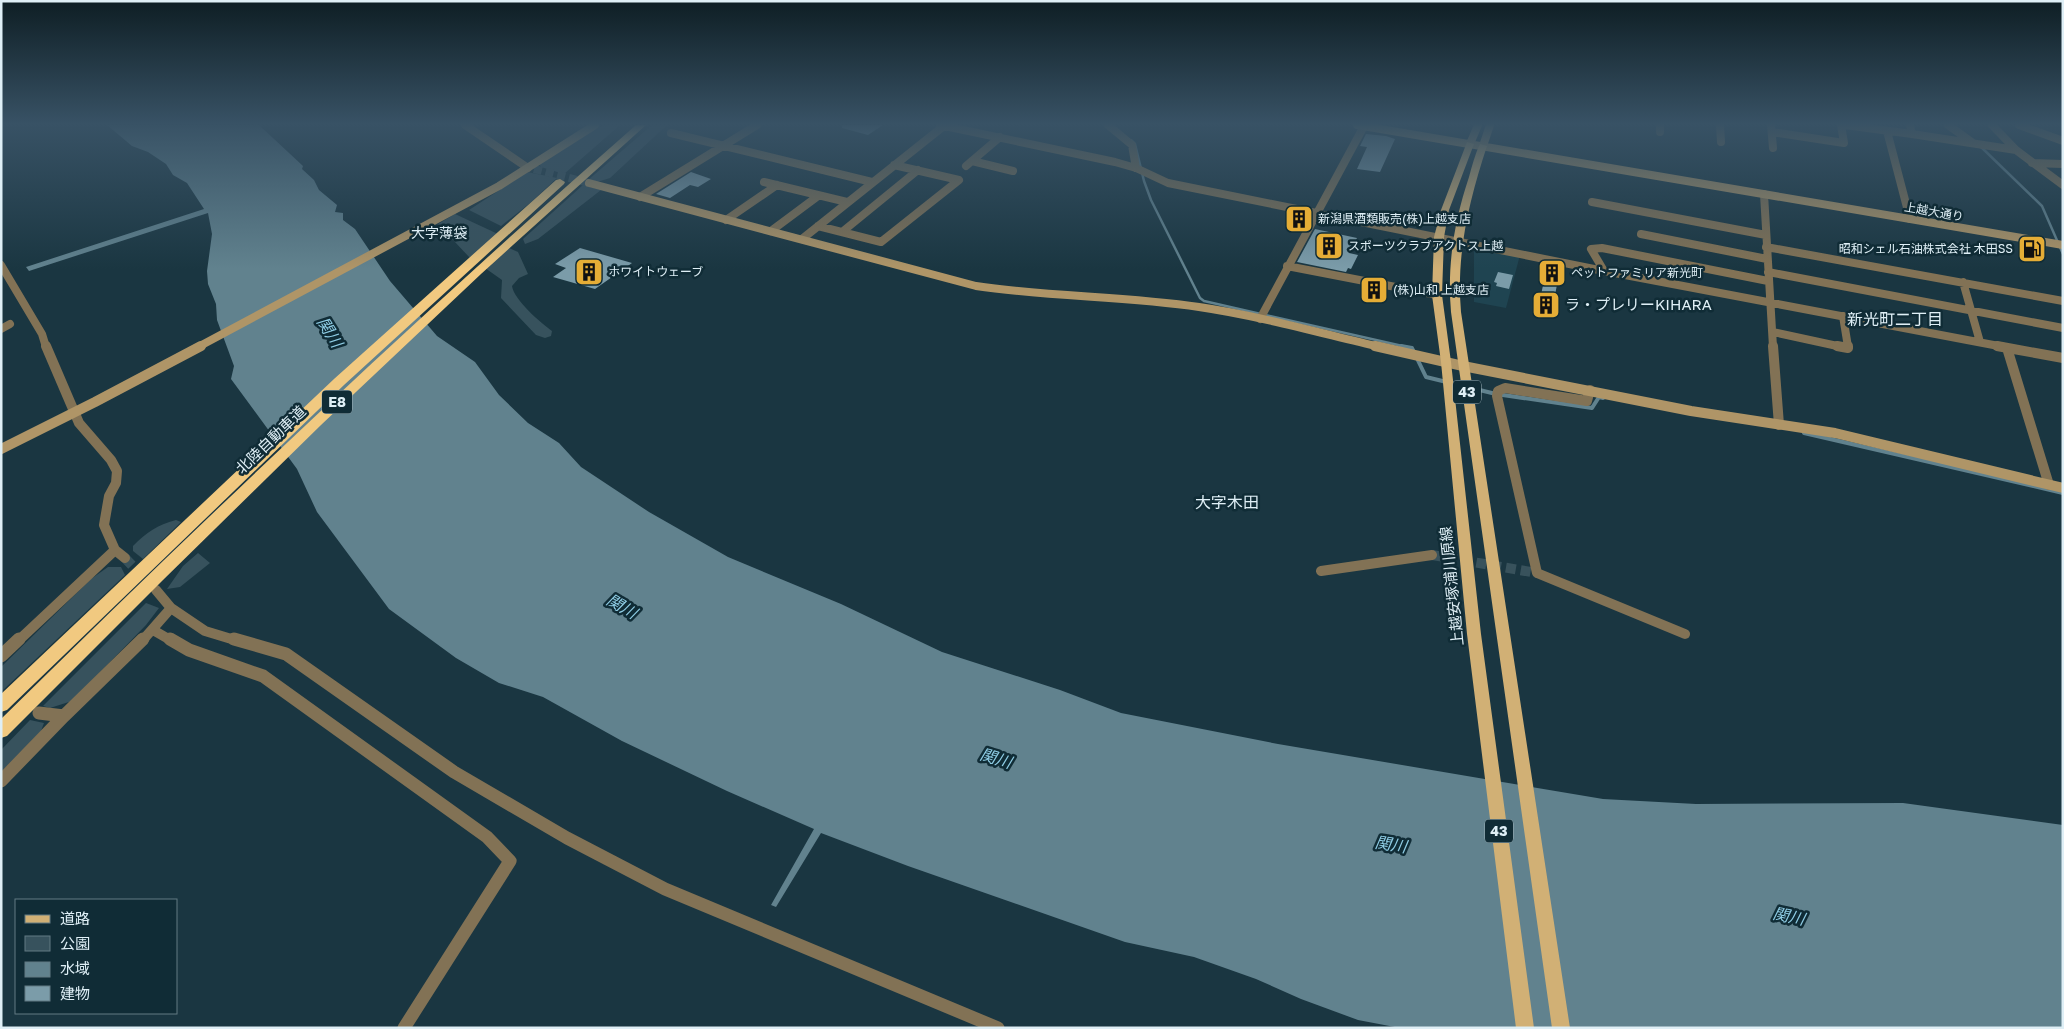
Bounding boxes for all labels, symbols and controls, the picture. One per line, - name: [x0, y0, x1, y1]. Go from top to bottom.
- street label: 上越大通り: [1903, 199, 1965, 224]
- building icon: 新潟県酒類販売(株)上越支店: [1284, 204, 1314, 234]
- place label: 新潟県酒類販売(株)上越支店: [1318, 211, 1471, 226]
- district label: 大字薄袋: [411, 224, 467, 241]
- building icon: スポーツクラブアクトス上越: [1314, 231, 1344, 261]
- fuel station icon: 昭和シェル石油株式会社 木田SS: [2017, 234, 2047, 264]
- place label: スポーツクラブアクトス上越: [1348, 238, 1503, 253]
- place label: 昭和シェル石油株式会社 木田SS: [1839, 241, 2013, 256]
- building icon: ホワイトウェーブ: [574, 257, 604, 287]
- building icon: ペットファミリア新光町: [1537, 258, 1567, 288]
- place label: ホワイトウェーブ: [608, 264, 703, 279]
- place label: ペットファミリア新光町: [1571, 265, 1703, 280]
- building icon: (株)山和 上越支店: [1359, 275, 1389, 305]
- place label: (株)山和 上越支店: [1393, 282, 1489, 297]
- building icon: ラ・プレリーKIHARA: [1531, 290, 1561, 320]
- place label: ラ・プレリーKIHARA: [1565, 295, 1712, 313]
- district label: 新光町二丁目: [1847, 309, 1943, 329]
- water label: 関川: [313, 313, 348, 353]
- road number: 43: [1453, 381, 1481, 404]
- road number: E8: [322, 391, 352, 414]
- street label: 北陸自動車道: [232, 402, 309, 477]
- district label: 大字木田: [1195, 492, 1259, 512]
- street label: 上越安塚浦川原線: [1436, 525, 1466, 647]
- water label: 関川: [603, 589, 643, 624]
- water label: 関川: [978, 744, 1016, 773]
- road number: 43: [1485, 819, 1513, 842]
- water label: 関川: [1374, 832, 1410, 857]
- legend: [15, 899, 178, 1014]
- water label: 関川: [1771, 903, 1809, 930]
- text: 道路: [60, 909, 90, 927]
- text: 公園: [60, 934, 90, 952]
- text: 水域: [60, 959, 90, 977]
- text: 建物: [60, 984, 90, 1002]

